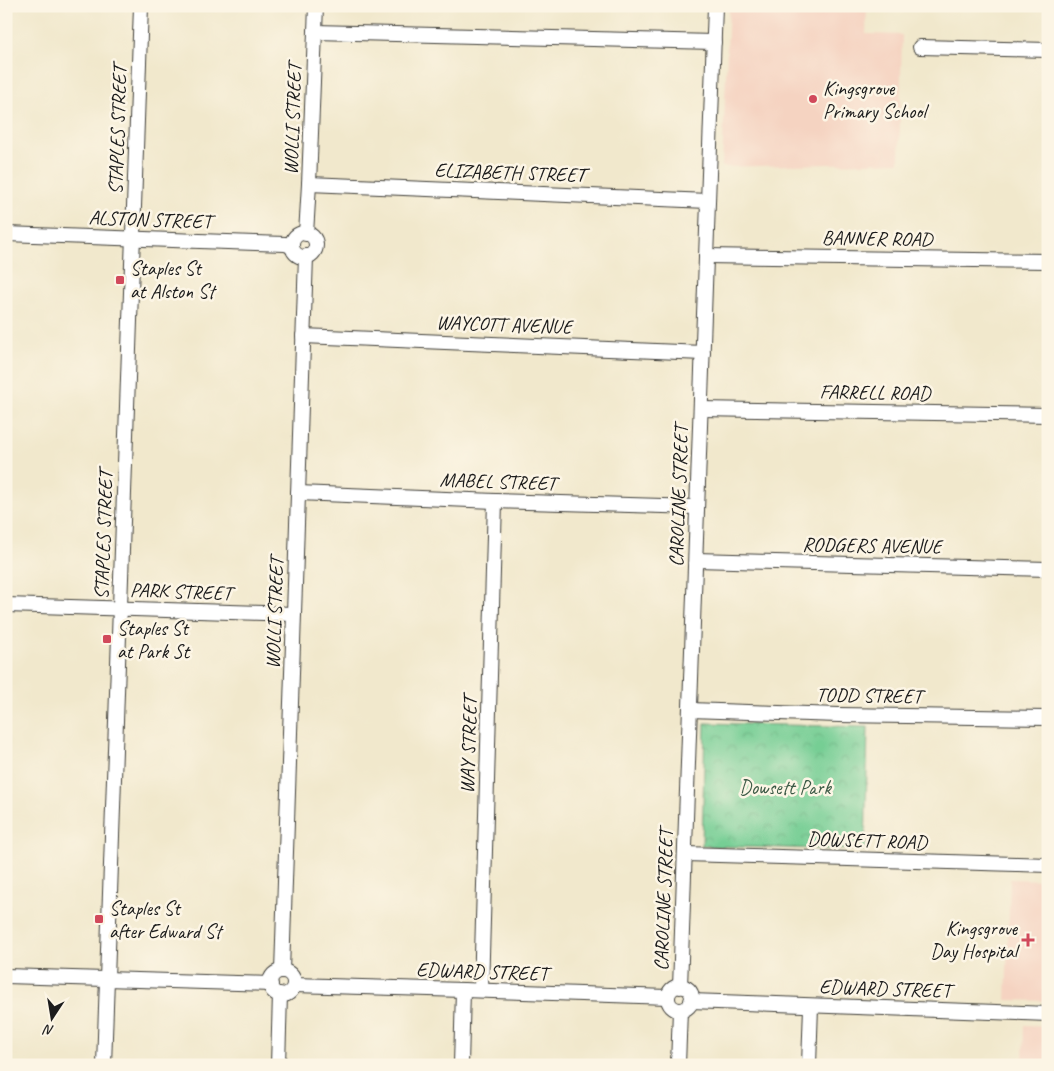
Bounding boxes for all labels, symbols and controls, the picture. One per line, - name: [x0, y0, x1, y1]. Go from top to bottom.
- street label: WOLLI STREET: [278, 59, 307, 175]
- street label: STAPLES STREET: [103, 60, 132, 195]
- place label: Kingsgrove Primary School: [823, 76, 929, 124]
- marker: Kingsgrove Primary School: [807, 93, 819, 105]
- street label: ELIZABETH STREET: [434, 157, 591, 188]
- street label: ALSTON STREET: [88, 205, 217, 234]
- street label: BANNER ROAD: [822, 225, 935, 252]
- place label: Staples St at Alston St: [130, 256, 218, 304]
- marker: Staples St at Alston St: [114, 274, 126, 286]
- street label: WAYCOTT AVENUE: [436, 310, 575, 339]
- street label: FARRELL ROAD: [820, 379, 932, 406]
- street label: CAROLINE STREET: [664, 420, 694, 567]
- street label: STAPLES STREET: [89, 465, 118, 600]
- street label: MABEL STREET: [439, 467, 560, 496]
- street label: RODGERS AVENUE: [802, 532, 945, 559]
- street label: WOLLI STREET: [260, 553, 289, 669]
- street label: PARK STREET: [130, 577, 236, 606]
- place label: Staples St at Park St: [117, 616, 192, 664]
- marker: Staples St at Park St: [101, 633, 113, 645]
- street label: TODD STREET: [816, 682, 926, 709]
- street label: WAY STREET: [454, 691, 483, 794]
- park label: Dowsett Park: [739, 775, 832, 800]
- street label: CAROLINE STREET: [649, 824, 679, 971]
- street label: DOWSETT ROAD: [807, 826, 929, 855]
- place label: Staples St after Edward St: [109, 896, 225, 944]
- marker: Staples St after Edward St: [93, 913, 105, 925]
- place label: Kingsgrove Day Hospital: [930, 916, 1021, 964]
- marker: Kingsgrove Day Hospital: [1021, 933, 1035, 947]
- street label: EDWARD STREET: [416, 957, 553, 986]
- street label: EDWARD STREET: [819, 974, 956, 1003]
- north arrow: [28, 994, 78, 1044]
- text: N: [41, 1021, 55, 1039]

